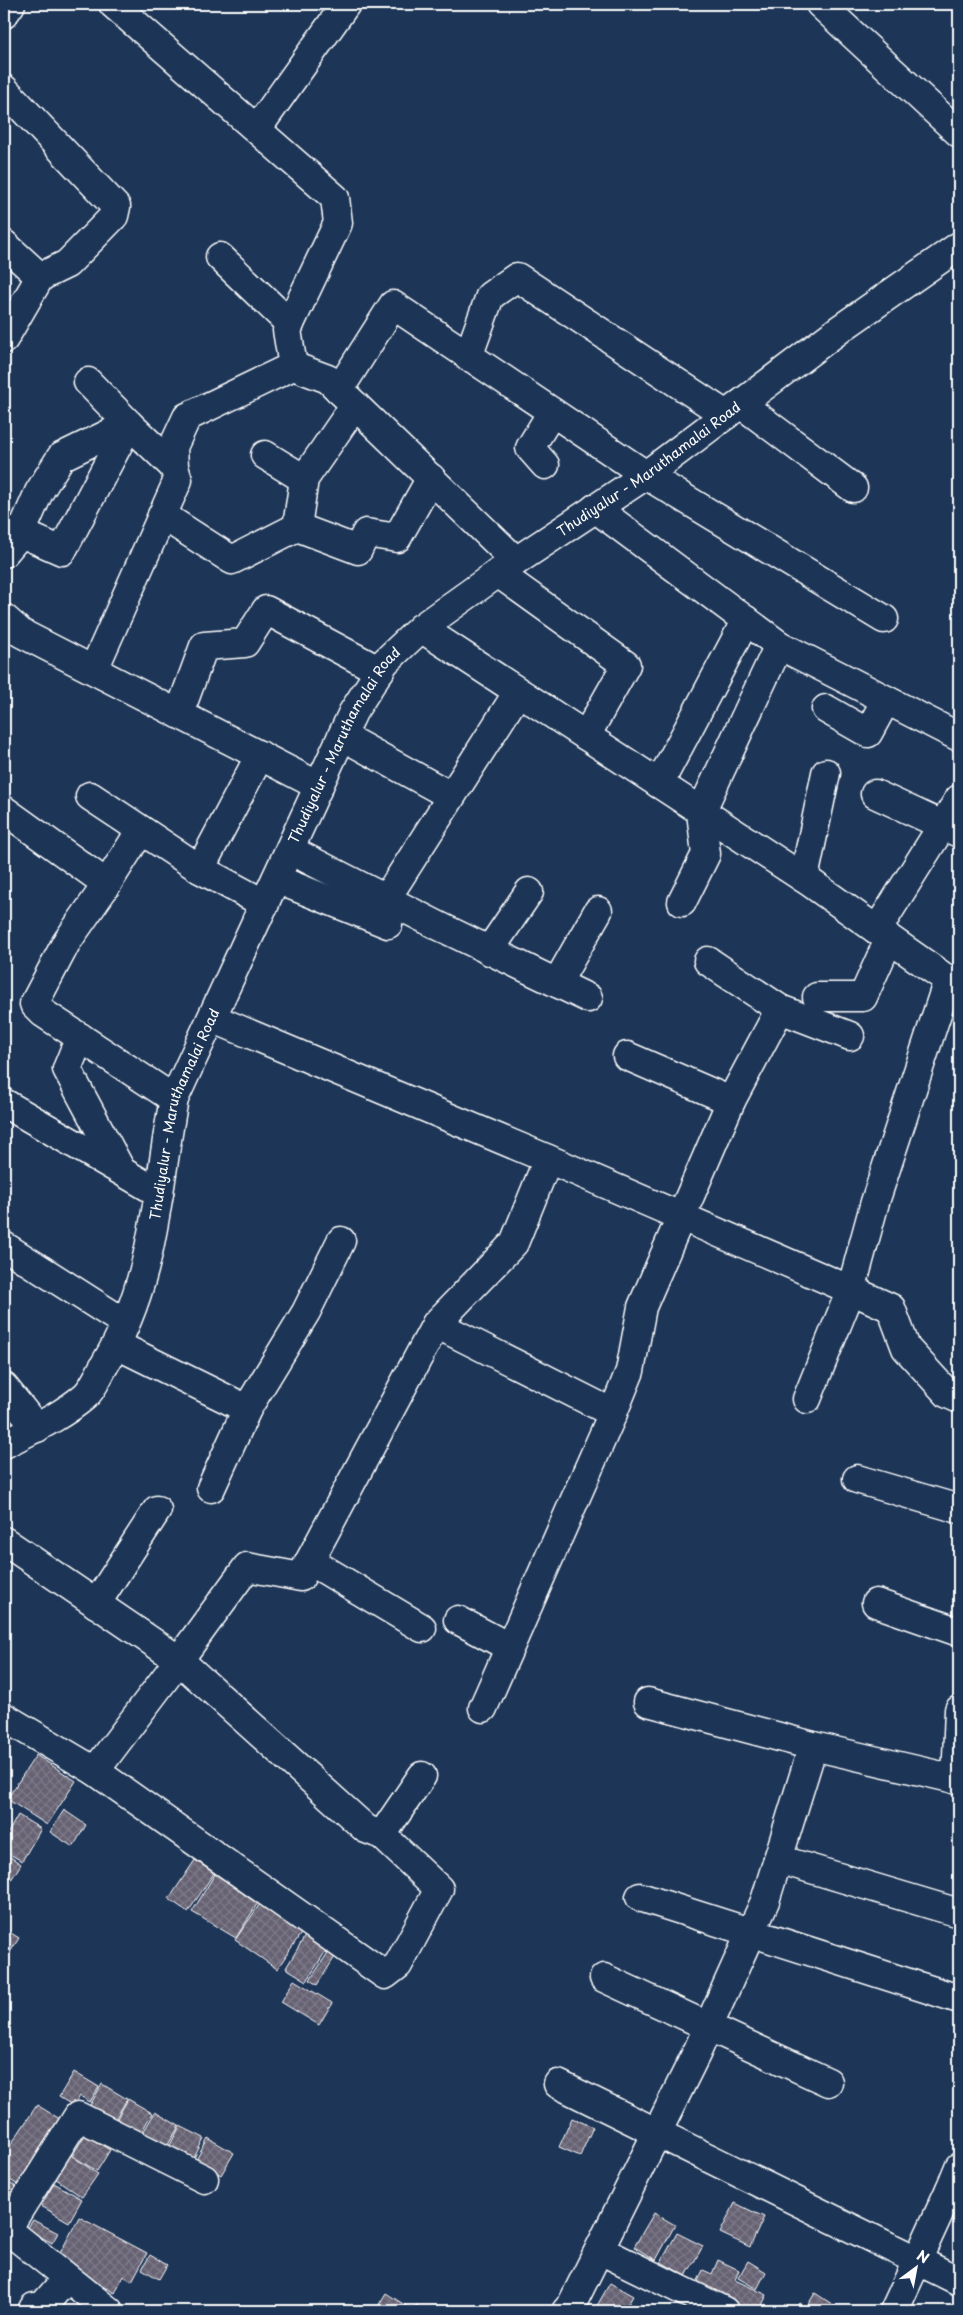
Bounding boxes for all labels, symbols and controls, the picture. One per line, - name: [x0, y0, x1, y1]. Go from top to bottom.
- street label: Thudiyalur - Maruthamalai Road: [552, 396, 745, 541]
- street label: Thudiyalur - Maruthamalai Road: [283, 642, 405, 847]
- street label: Thudiyalur - Maruthamalai Road: [144, 1005, 224, 1222]
- north arrow: [890, 2242, 940, 2292]
- text: N: [913, 2245, 933, 2268]

